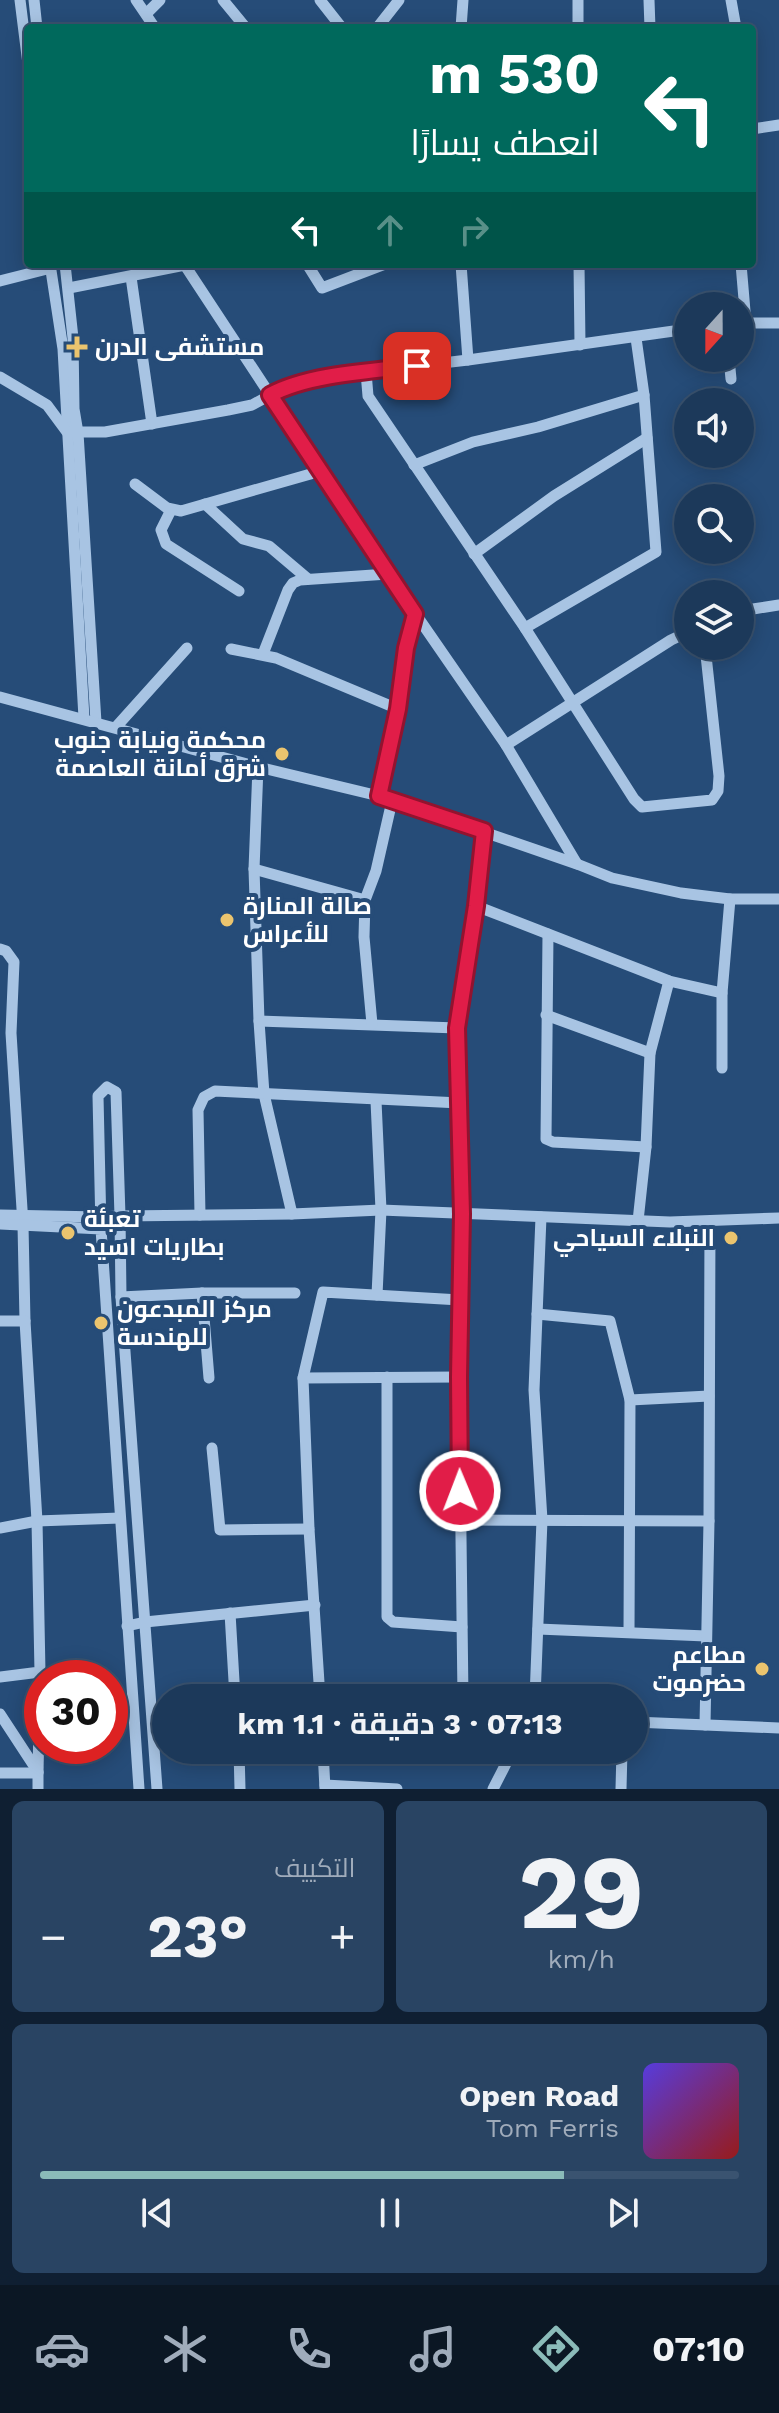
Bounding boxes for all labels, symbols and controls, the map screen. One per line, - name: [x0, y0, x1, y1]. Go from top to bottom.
- text: 530 m: [429, 41, 600, 107]
- icon: left: [628, 56, 732, 160]
- text: انعطف يسارًا: [410, 122, 600, 164]
- icon: left: [284, 208, 328, 252]
- icon: ahead: [368, 208, 412, 252]
- icon: right: [452, 208, 496, 252]
- north arrow: [674, 292, 754, 372]
- map controls: [674, 292, 754, 660]
- pin: [383, 332, 451, 400]
- place label: مستشفى الدرن: [95, 333, 264, 361]
- marker: مستشفى الدرن: [66, 336, 88, 358]
- icon: arrive: [395, 344, 439, 388]
- button: sound: [674, 388, 754, 468]
- button: search: [674, 484, 754, 564]
- button: layers: [674, 580, 754, 660]
- place label: محكمة ونيابة جنوب شرق أمانة العاصمة: [54, 726, 266, 782]
- marker: محكمة ونيابة جنوب شرق أمانة العاصمة: [273, 745, 291, 763]
- place label: صالة المنارة للأعراس: [243, 892, 372, 948]
- marker: صالة المنارة للأعراس: [218, 911, 236, 929]
- place label: تعبئة بطاريات اسيد: [84, 1205, 225, 1261]
- marker: تعبئة بطاريات اسيد: [59, 1224, 77, 1242]
- place label: النبلاء السياحي: [553, 1224, 715, 1257]
- marker: النبلاء السياحي: [722, 1229, 740, 1247]
- place label: مركز المبدعون للهندسة: [117, 1295, 272, 1351]
- marker: مركز المبدعون للهندسة: [92, 1314, 110, 1332]
- position arrow: [418, 1449, 502, 1533]
- place label: مطاعم حضرموت: [653, 1641, 746, 1697]
- speed limit sign: 30: [24, 1660, 128, 1764]
- marker: مطاعم حضرموت: [753, 1660, 771, 1678]
- text: 07:13 · 3 دقيقة · 1.1 km: [237, 1706, 563, 1741]
- text: 29: [518, 1831, 644, 1953]
- text: التكييف: [274, 1853, 356, 1883]
- text: 23°: [147, 1901, 248, 1972]
- text: −: [40, 1911, 67, 1963]
- text: +: [329, 1911, 355, 1963]
- text: km/h: [548, 1944, 615, 1974]
- text: Open Road: [459, 2078, 619, 2113]
- text: Tom Ferris: [486, 2113, 619, 2143]
- icon: previous: [135, 2191, 179, 2235]
- icon: pause: [368, 2191, 412, 2235]
- icon: next: [601, 2191, 645, 2235]
- icon: car: [34, 2321, 90, 2377]
- icon: climate: [157, 2321, 213, 2377]
- icon: phone: [281, 2321, 337, 2377]
- icon: music: [405, 2321, 461, 2377]
- icon: directions: [528, 2321, 584, 2377]
- text: 07:10: [652, 2328, 745, 2370]

